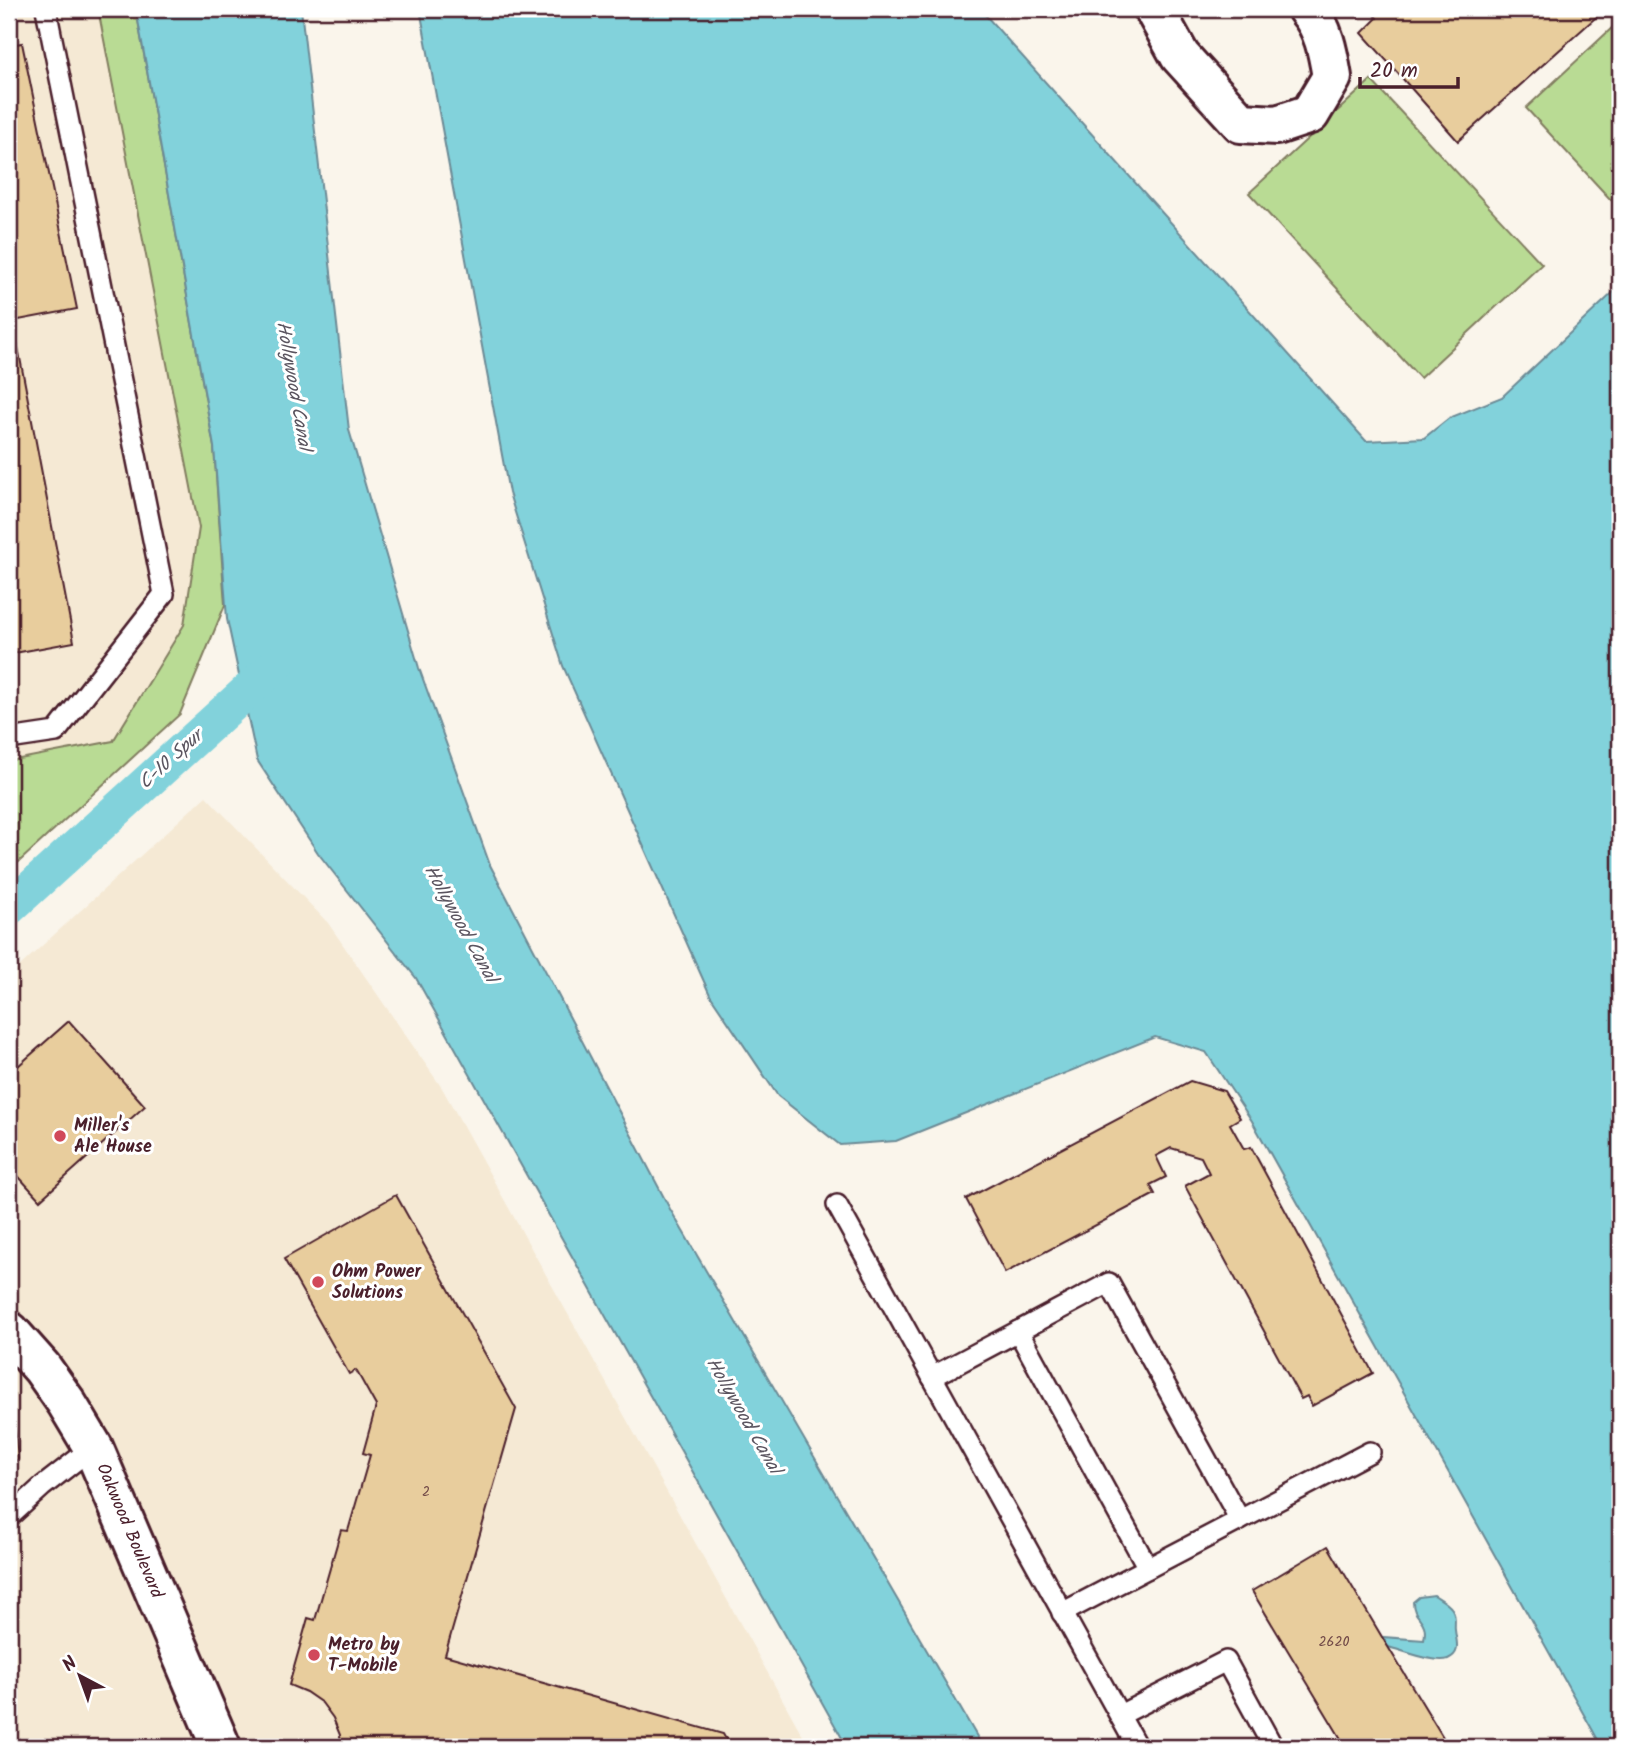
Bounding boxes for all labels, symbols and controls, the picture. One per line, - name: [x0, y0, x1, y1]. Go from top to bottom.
- scale bar: [1360, 46, 1458, 90]
- text: 20 m: [1370, 55, 1418, 88]
- water label: Hollywood Canal: [267, 319, 320, 456]
- water label: C-10 Spur: [132, 720, 213, 797]
- water label: Hollywood Canal: [415, 860, 506, 991]
- place label: Miller's Ale House: [74, 1112, 152, 1162]
- marker: Miller's Ale House: [52, 1128, 68, 1144]
- place label: Ohm Power Solutions: [332, 1258, 423, 1308]
- marker: Ohm Power Solutions: [310, 1274, 326, 1290]
- water label: Hollywood Canal: [697, 1352, 790, 1483]
- street label: Oakwood Boulevard: [87, 1459, 171, 1604]
- house number: 2: [422, 1481, 430, 1503]
- place label: Metro by T-Mobile: [328, 1631, 400, 1681]
- house number: 2620: [1318, 1631, 1350, 1653]
- north arrow: [46, 1640, 116, 1710]
- marker: Metro by T-Mobile: [306, 1647, 322, 1663]
- text: N: [56, 1649, 85, 1680]

